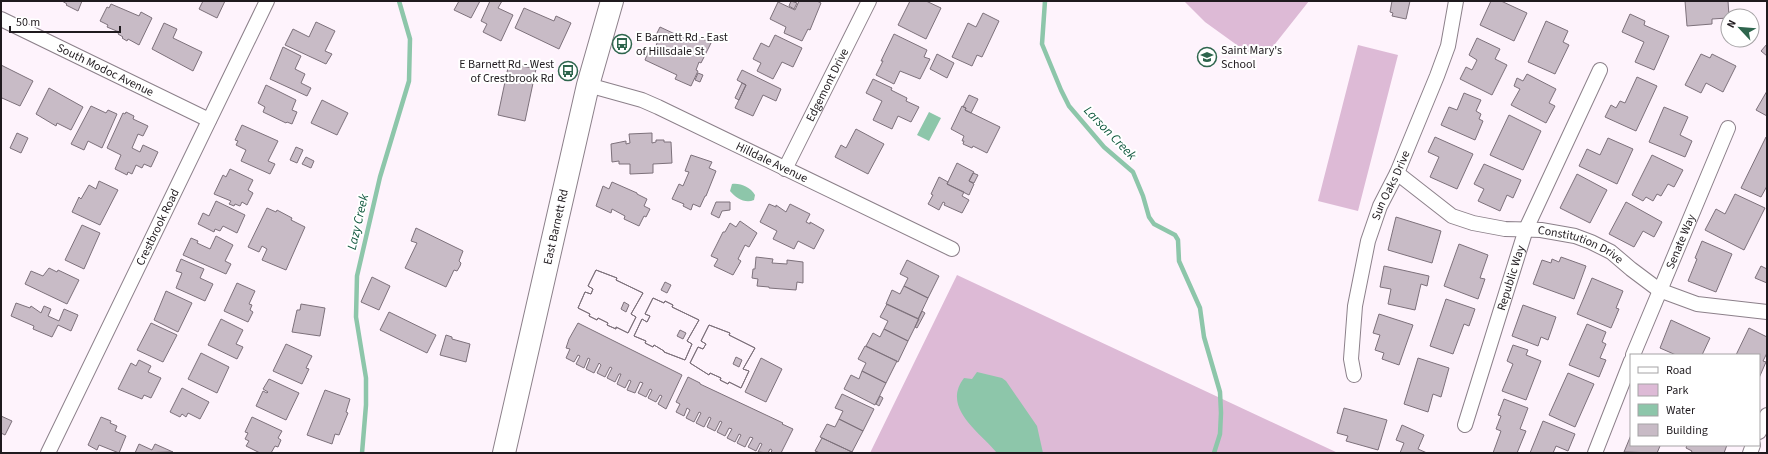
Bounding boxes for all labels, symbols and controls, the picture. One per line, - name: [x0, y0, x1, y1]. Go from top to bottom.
- scale bar: [10, 8, 120, 34]
- north arrow: [1720, 8, 1760, 48]
- text: 50 m: [16, 14, 40, 31]
- text: N: [1723, 17, 1740, 30]
- place label: E Barnett Rd - East of Hillsdale St: [636, 29, 728, 60]
- bus stop icon: E Barnett Rd - East of Hillsdale St: [611, 33, 633, 55]
- street label: South Modoc Avenue: [54, 39, 157, 100]
- place label: Saint Mary's School: [1221, 42, 1282, 73]
- street label: Edgemont Drive: [801, 45, 853, 125]
- school or university icon: Saint Mary's School: [1196, 46, 1218, 68]
- place label: E Barnett Rd - West of Crestbrook Rd: [459, 56, 554, 87]
- bus stop icon: E Barnett Rd - West of Crestbrook Rd: [557, 60, 579, 82]
- water label: Larson Creek: [1080, 102, 1141, 165]
- street label: Hilldale Avenue: [733, 137, 811, 187]
- street label: Sun Oaks Drive: [1367, 148, 1414, 222]
- street label: Crestbrook Road: [132, 186, 183, 268]
- street label: East Barnett Rd: [539, 187, 572, 266]
- water label: Lazy Creek: [343, 192, 373, 252]
- street label: Senate Way: [1661, 211, 1700, 272]
- street label: Constitution Drive: [1537, 221, 1627, 268]
- street label: Republic Way: [1493, 243, 1529, 313]
- legend: [1630, 354, 1760, 446]
- text: Road: [1666, 362, 1692, 379]
- text: Park: [1666, 382, 1688, 399]
- text: Water: [1666, 402, 1696, 419]
- text: Building: [1666, 422, 1708, 439]

